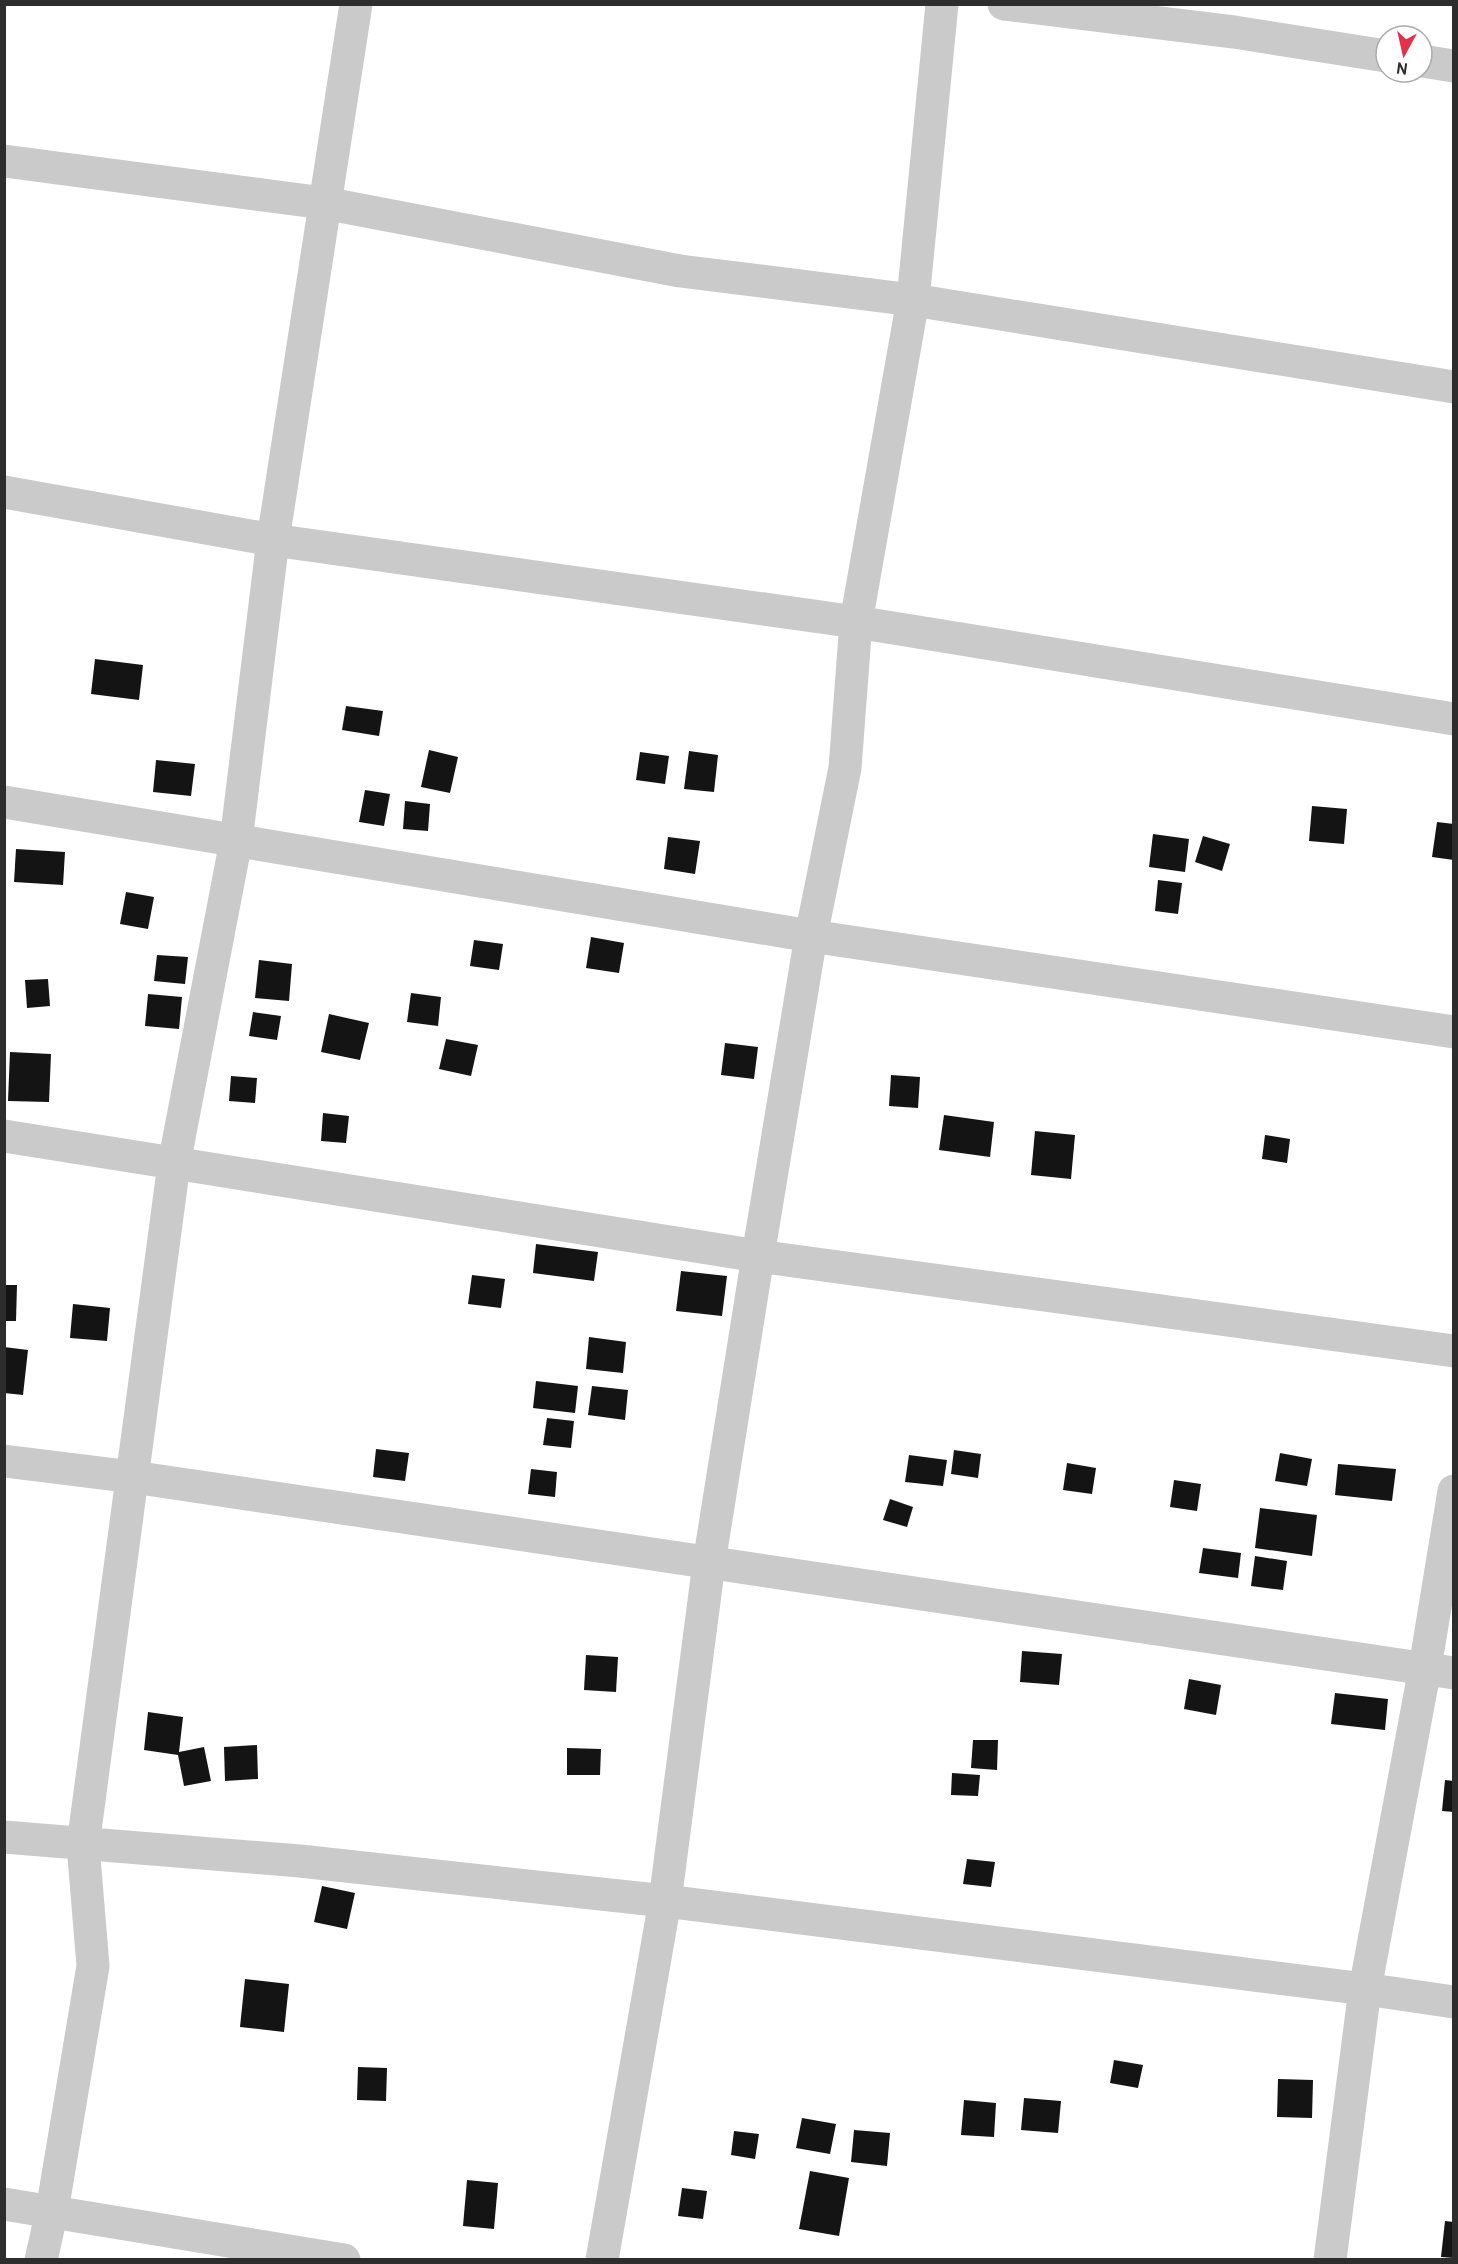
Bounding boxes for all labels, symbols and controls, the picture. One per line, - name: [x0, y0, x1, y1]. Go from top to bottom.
- north arrow: [1374, 24, 1434, 84]
- text: N: [1395, 56, 1409, 78]

